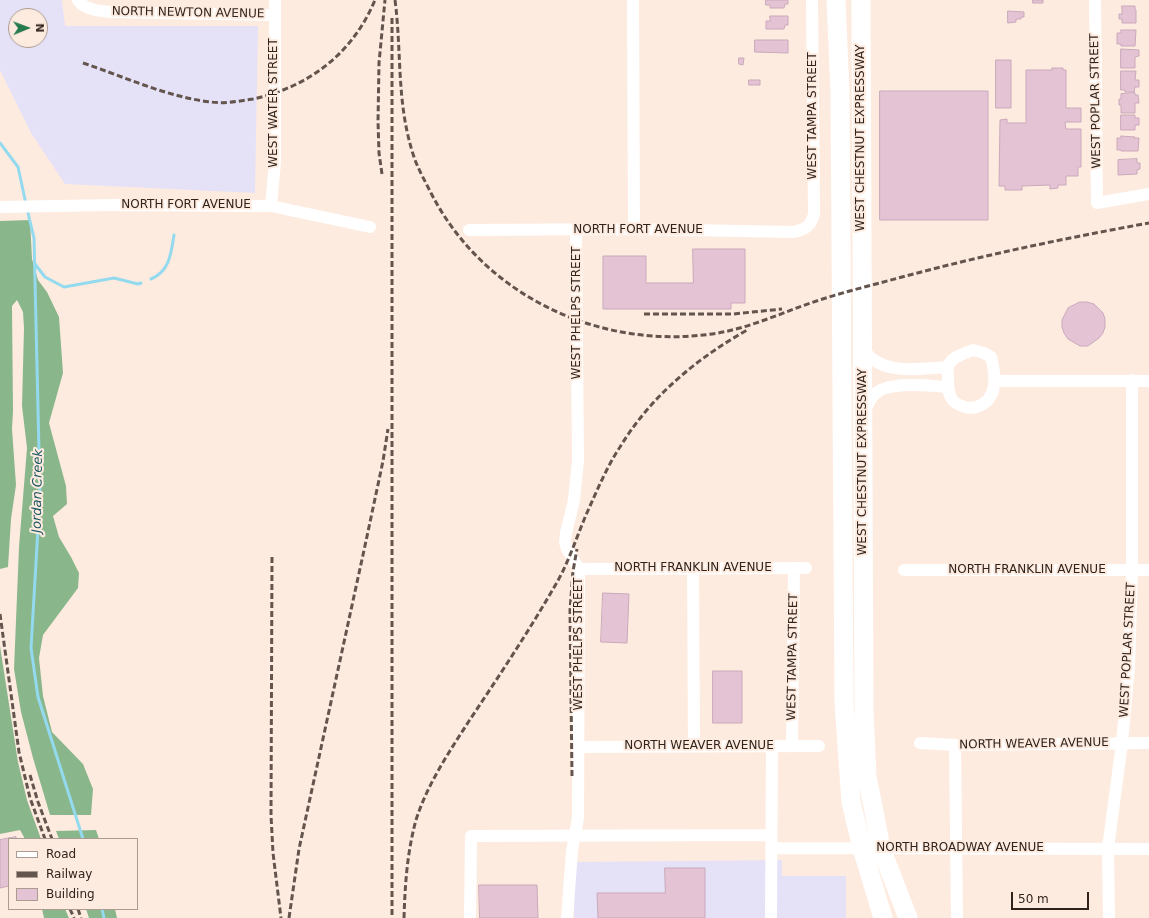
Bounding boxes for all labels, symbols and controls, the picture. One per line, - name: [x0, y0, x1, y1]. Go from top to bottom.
- street label: NORTH NEWTON AVENUE: [112, 4, 264, 22]
- north arrow: [8, 8, 48, 48]
- text: N: [33, 23, 46, 33]
- street label: WEST POPLAR STREET: [1088, 33, 1104, 169]
- street label: WEST WATER STREET: [267, 38, 281, 168]
- street label: WEST CHESTNUT EXPRESSWAY: [854, 44, 868, 232]
- street label: WEST TAMPA STREET: [806, 52, 820, 180]
- street label: NORTH FORT AVENUE: [121, 198, 251, 212]
- street label: NORTH FORT AVENUE: [573, 223, 703, 237]
- street label: WEST PHELPS STREET: [570, 246, 584, 380]
- street label: WEST CHESTNUT EXPRESSWAY: [856, 368, 870, 556]
- water label: Jordan Creek: [29, 449, 47, 533]
- street label: NORTH FRANKLIN AVENUE: [614, 561, 772, 575]
- street label: NORTH FRANKLIN AVENUE: [948, 563, 1106, 577]
- street label: WEST PHELPS STREET: [572, 577, 586, 711]
- street label: WEST POPLAR STREET: [1117, 582, 1139, 718]
- street label: WEST TAMPA STREET: [785, 593, 801, 721]
- street label: NORTH WEAVER AVENUE: [959, 735, 1109, 753]
- street label: NORTH WEAVER AVENUE: [624, 739, 774, 753]
- legend: [8, 838, 138, 910]
- street label: NORTH BROADWAY AVENUE: [876, 841, 1044, 855]
- text: Road: [46, 847, 76, 861]
- text: Railway: [46, 867, 92, 881]
- scale bar: [1013, 884, 1091, 910]
- text: Building: [46, 887, 95, 901]
- text: 50 m: [1018, 892, 1049, 906]

